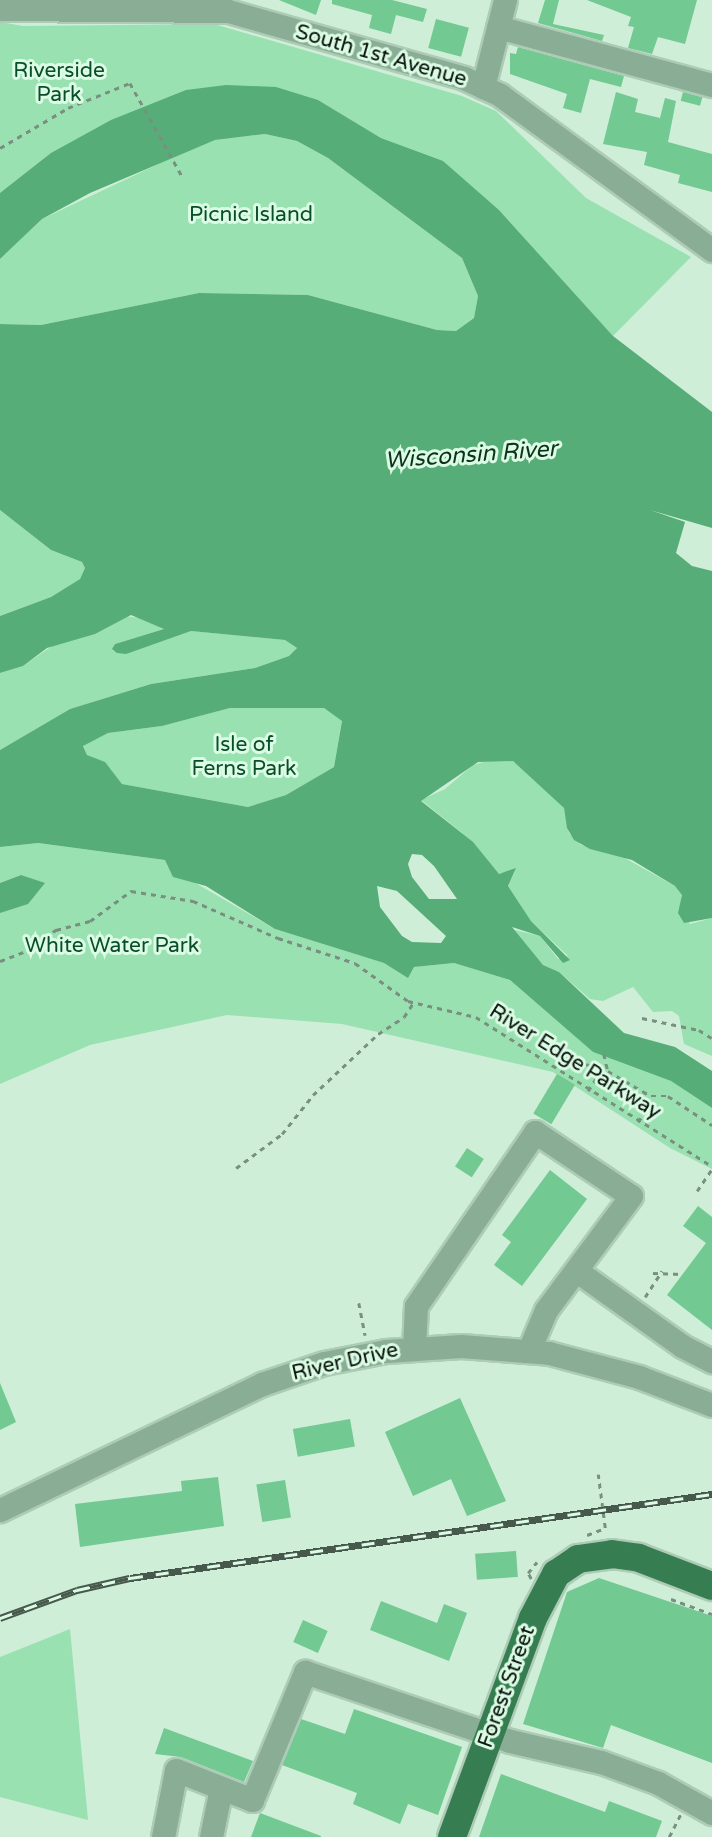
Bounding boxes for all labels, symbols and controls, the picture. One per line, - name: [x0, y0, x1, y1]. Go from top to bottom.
- street label: South 1st Avenue: [293, 20, 469, 92]
- park label: Riverside Park: [13, 58, 105, 108]
- park label: Picnic Island: [189, 202, 313, 228]
- water label: Wisconsin River: [384, 435, 558, 475]
- park label: Isle of Ferns Park: [191, 732, 297, 782]
- park label: White Water Park: [25, 933, 199, 959]
- street label: River Edge Parkway: [484, 999, 666, 1125]
- street label: River Drive: [289, 1338, 401, 1386]
- street label: Forest Street: [473, 1623, 541, 1751]

